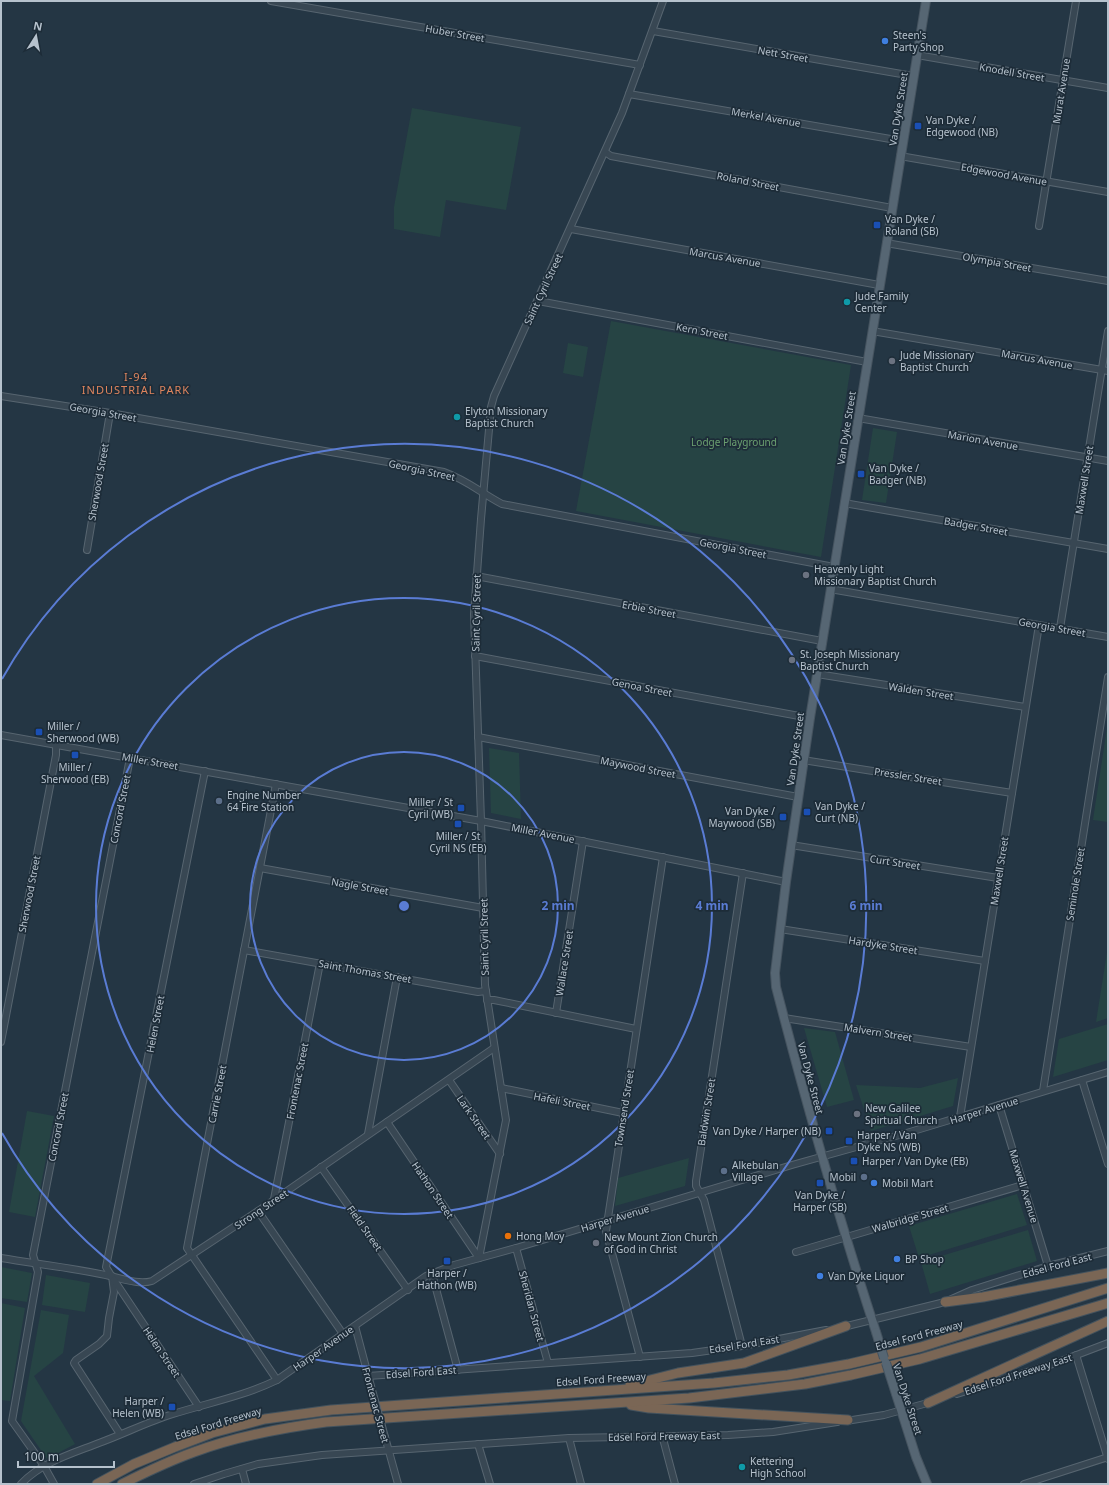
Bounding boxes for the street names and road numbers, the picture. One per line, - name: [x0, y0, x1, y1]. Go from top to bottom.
- street label: Huber Street: [424, 21, 486, 45]
- street label: Nett Street: [757, 43, 810, 65]
- street label: Murat Avenue: [1049, 57, 1073, 125]
- street label: Knodell Street: [978, 59, 1046, 85]
- street label: Van Dyke Street: [885, 71, 911, 147]
- street label: Merkel Avenue: [730, 104, 802, 130]
- street label: Edgewood Avenue: [960, 160, 1048, 189]
- street label: Roland Street: [716, 168, 781, 194]
- street label: Marcus Avenue: [688, 244, 762, 270]
- street label: Olympia Street: [961, 249, 1033, 275]
- street label: Saint Cyril Street: [520, 251, 566, 327]
- street label: Kern Street: [675, 319, 730, 343]
- street label: Marcus Avenue: [1000, 346, 1074, 372]
- street label: Van Dyke Street: [833, 390, 859, 466]
- street label: Georgia Street: [68, 399, 138, 425]
- street label: Marion Avenue: [947, 427, 1020, 453]
- street label: Sherwood Street: [84, 442, 112, 522]
- street label: Maxwell Street: [1072, 444, 1096, 515]
- street label: Georgia Street: [387, 456, 457, 484]
- street label: Badger Street: [943, 513, 1009, 539]
- street label: Georgia Street: [698, 535, 768, 561]
- street label: Saint Cyril Street: [468, 574, 484, 652]
- street label: Erbie Street: [621, 597, 678, 621]
- street label: Georgia Street: [1017, 614, 1087, 640]
- street label: Genoa Street: [611, 674, 674, 700]
- street label: Walden Street: [887, 679, 955, 703]
- street label: Van Dyke Street: [783, 711, 807, 787]
- street label: Miller Street: [121, 749, 180, 773]
- street label: Maywood Street: [599, 753, 677, 781]
- street label: Pressler Street: [873, 764, 943, 788]
- street label: Concord Street: [106, 773, 134, 845]
- street label: Miller Avenue: [510, 820, 576, 846]
- street label: Maxwell Street: [987, 835, 1011, 906]
- street label: Seminole Street: [1062, 846, 1088, 922]
- street label: Curt Street: [869, 851, 922, 873]
- street label: Sherwood Street: [15, 854, 43, 934]
- street label: Nagle Street: [330, 874, 390, 898]
- street label: Saint Cyril Street: [476, 898, 492, 976]
- street label: Wallace Street: [552, 929, 576, 997]
- street label: Hardyke Street: [847, 933, 919, 957]
- street label: Saint Thomas Street: [317, 956, 413, 986]
- street label: Helen Street: [143, 994, 167, 1054]
- street label: Malvern Street: [843, 1020, 913, 1044]
- street label: Van Dyke Street: [795, 1040, 827, 1116]
- street label: Frontenac Street: [283, 1041, 311, 1120]
- street label: Carrie Street: [205, 1063, 230, 1124]
- street label: Townsend Street: [611, 1068, 637, 1148]
- street label: Baldwin Street: [694, 1077, 718, 1147]
- street label: Hafeli Street: [532, 1089, 592, 1113]
- street label: Concord Street: [44, 1091, 72, 1163]
- street label: Lark Street: [454, 1092, 495, 1142]
- street label: Harper Avenue: [948, 1093, 1020, 1127]
- street label: Maxwell Avenue: [1006, 1147, 1042, 1225]
- street label: Hathon Street: [409, 1159, 457, 1221]
- street label: Strong Street: [231, 1186, 291, 1232]
- street label: Walbridge Street: [870, 1200, 950, 1236]
- street label: Harper Avenue: [579, 1201, 651, 1235]
- street label: Field Street: [344, 1202, 386, 1254]
- street label: Edsel Ford East: [1021, 1249, 1093, 1281]
- street label: Sheridan Street: [516, 1269, 548, 1343]
- street label: Edsel Ford Freeway: [874, 1316, 965, 1353]
- street label: Harper Avenue: [290, 1322, 356, 1374]
- street label: Helen Street: [140, 1324, 184, 1380]
- street label: Edsel Ford East: [708, 1331, 780, 1356]
- street label: Edsel Ford Freeway East: [962, 1350, 1074, 1398]
- street label: Van Dyke Street: [890, 1362, 926, 1437]
- street label: Edsel Ford East: [385, 1363, 457, 1381]
- street label: Frontenac Street: [359, 1366, 393, 1445]
- street label: Edsel Ford Freeway: [556, 1369, 647, 1389]
- street label: Edsel Ford Freeway: [173, 1403, 264, 1443]
- street label: Edsel Ford Freeway East: [608, 1428, 721, 1444]

